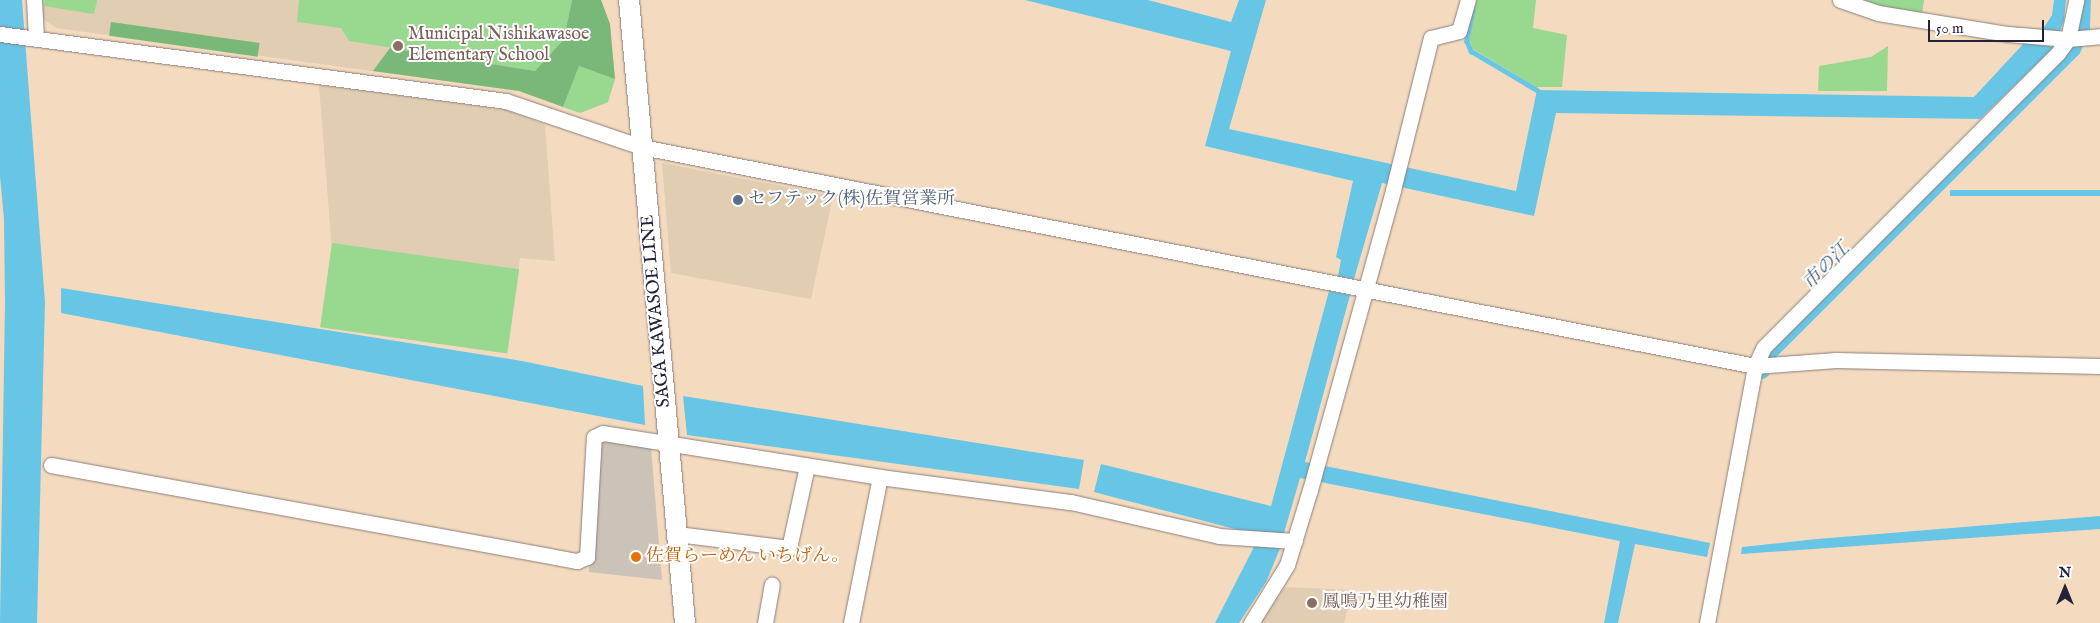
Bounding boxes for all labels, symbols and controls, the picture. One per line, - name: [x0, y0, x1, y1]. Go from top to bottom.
- scale bar: [1930, 10, 2046, 42]
- text: 50 m: [1936, 19, 1964, 38]
- place label: Municipal Nishikawasoe Elementary School: [408, 25, 589, 68]
- marker: Municipal Nishikawasoe Elementary School: [392, 40, 404, 52]
- place label: セフテック(株)佐賀営業所: [748, 189, 955, 211]
- marker: セフテック(株)佐賀営業所: [732, 194, 744, 206]
- street label: SAGA KAWASOE LINE: [638, 214, 676, 408]
- water label: 市の江: [1799, 239, 1855, 295]
- place label: 佐賀らーめん いちげん。: [646, 546, 849, 568]
- marker: 佐賀らーめん いちげん。: [630, 551, 642, 563]
- north arrow: [2040, 563, 2090, 613]
- text: N: [2059, 564, 2071, 582]
- place label: 鳳鳴乃里幼稚園: [1322, 592, 1448, 614]
- marker: 鳳鳴乃里幼稚園: [1306, 597, 1318, 609]

